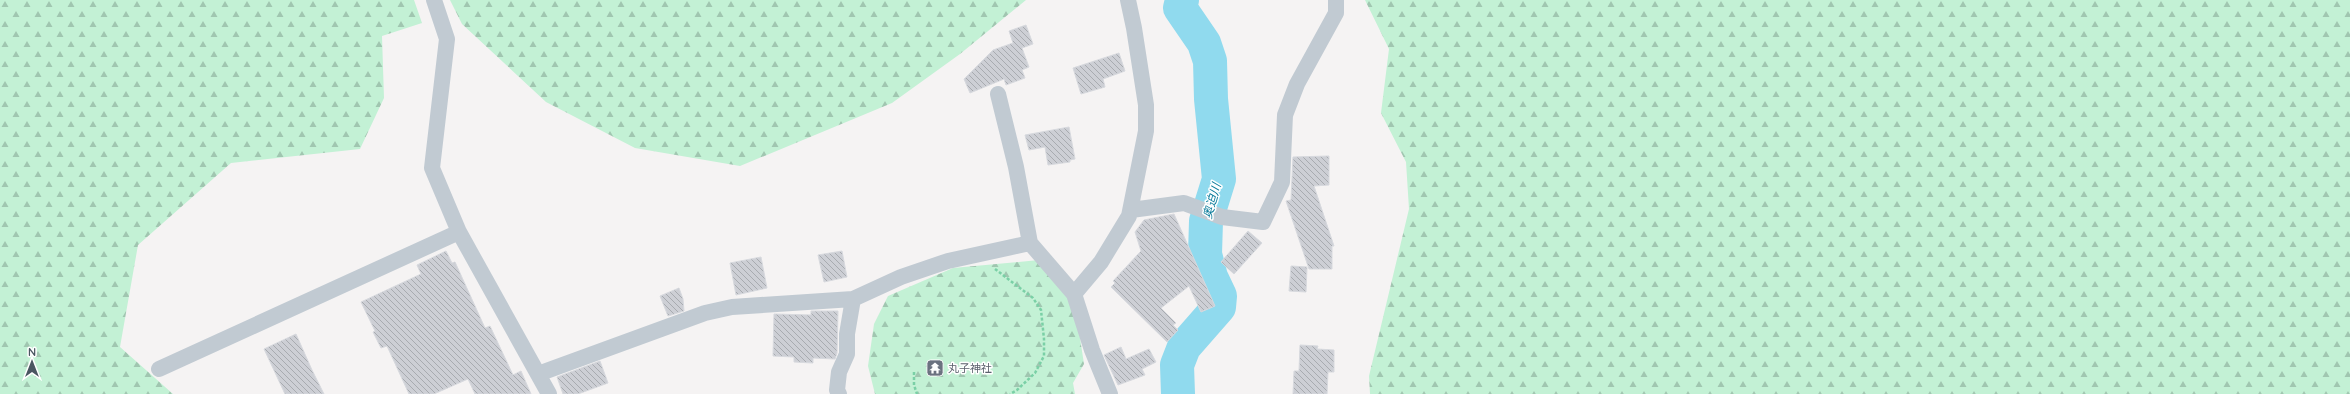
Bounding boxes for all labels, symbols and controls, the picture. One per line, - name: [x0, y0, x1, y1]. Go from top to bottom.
- water label: 奥迫川: [1199, 180, 1224, 220]
- north arrow: [12, 342, 52, 382]
- text: N: [28, 345, 36, 359]
- temple icon: 丸子神社: [925, 358, 945, 378]
- place label: 丸子神社: [948, 361, 992, 375]

